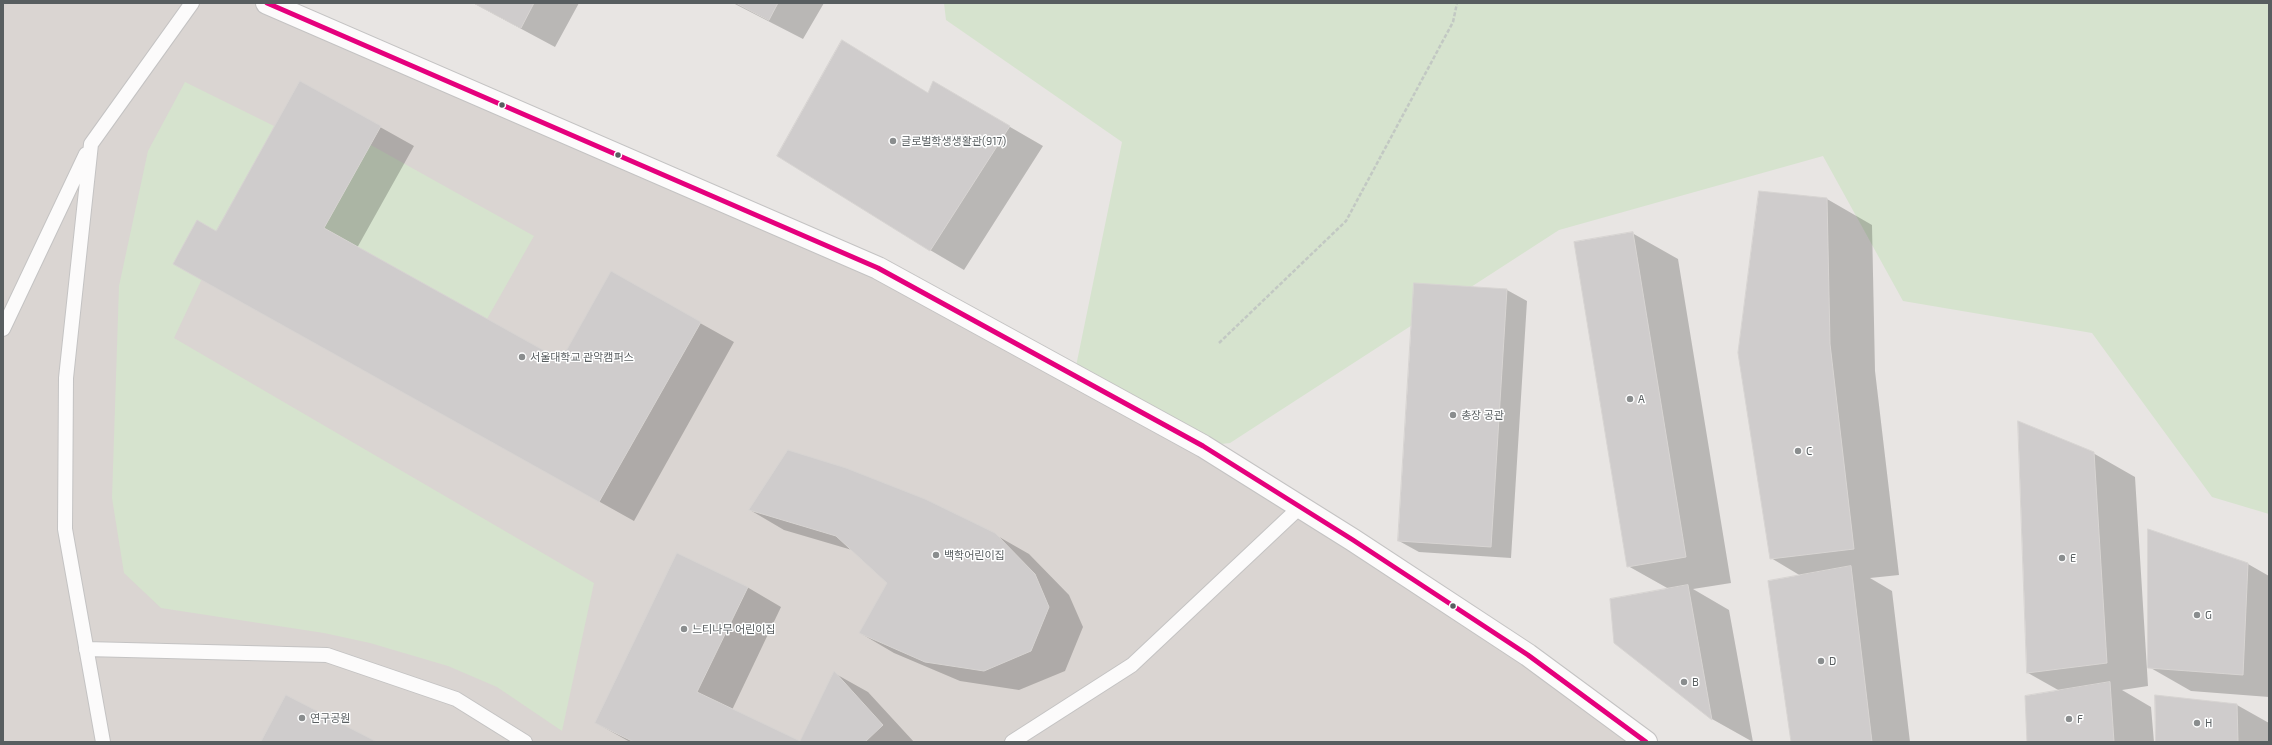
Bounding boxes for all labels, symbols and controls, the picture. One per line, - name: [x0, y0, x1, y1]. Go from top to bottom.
- unlabelled marker: [497, 100, 507, 110]
- place label: 글로벌학생생활관(917): [901, 134, 1006, 148]
- marker: 글로벌학생생활관(917): [888, 136, 898, 146]
- unlabelled marker: [613, 150, 623, 160]
- place label: 서울대학교 관악캠퍼스: [530, 350, 634, 364]
- marker: 서울대학교 관악캠퍼스: [517, 352, 527, 362]
- place label: A: [1638, 392, 1645, 406]
- marker: A: [1625, 394, 1635, 404]
- place label: 총장 공관: [1461, 408, 1504, 422]
- marker: 총장 공관: [1448, 410, 1458, 420]
- place label: C: [1806, 444, 1812, 458]
- marker: C: [1793, 446, 1803, 456]
- place label: 백학어린이집: [944, 548, 1005, 562]
- marker: 백학어린이집: [931, 550, 941, 560]
- place label: E: [2070, 551, 2076, 565]
- marker: E: [2057, 553, 2067, 563]
- unlabelled marker: [1448, 601, 1458, 611]
- place label: G: [2205, 608, 2212, 622]
- marker: G: [2192, 610, 2202, 620]
- place label: 느티나무 어린이집: [692, 622, 775, 636]
- marker: 느티나무 어린이집: [679, 624, 689, 634]
- place label: D: [1829, 654, 1836, 668]
- marker: D: [1816, 656, 1826, 666]
- place label: B: [1692, 675, 1699, 689]
- marker: B: [1679, 677, 1689, 687]
- place label: 연구공원: [310, 711, 350, 725]
- place label: F: [2077, 712, 2083, 726]
- marker: 연구공원: [297, 713, 307, 723]
- marker: F: [2064, 714, 2074, 724]
- place label: H: [2205, 716, 2212, 730]
- marker: H: [2192, 718, 2202, 728]

